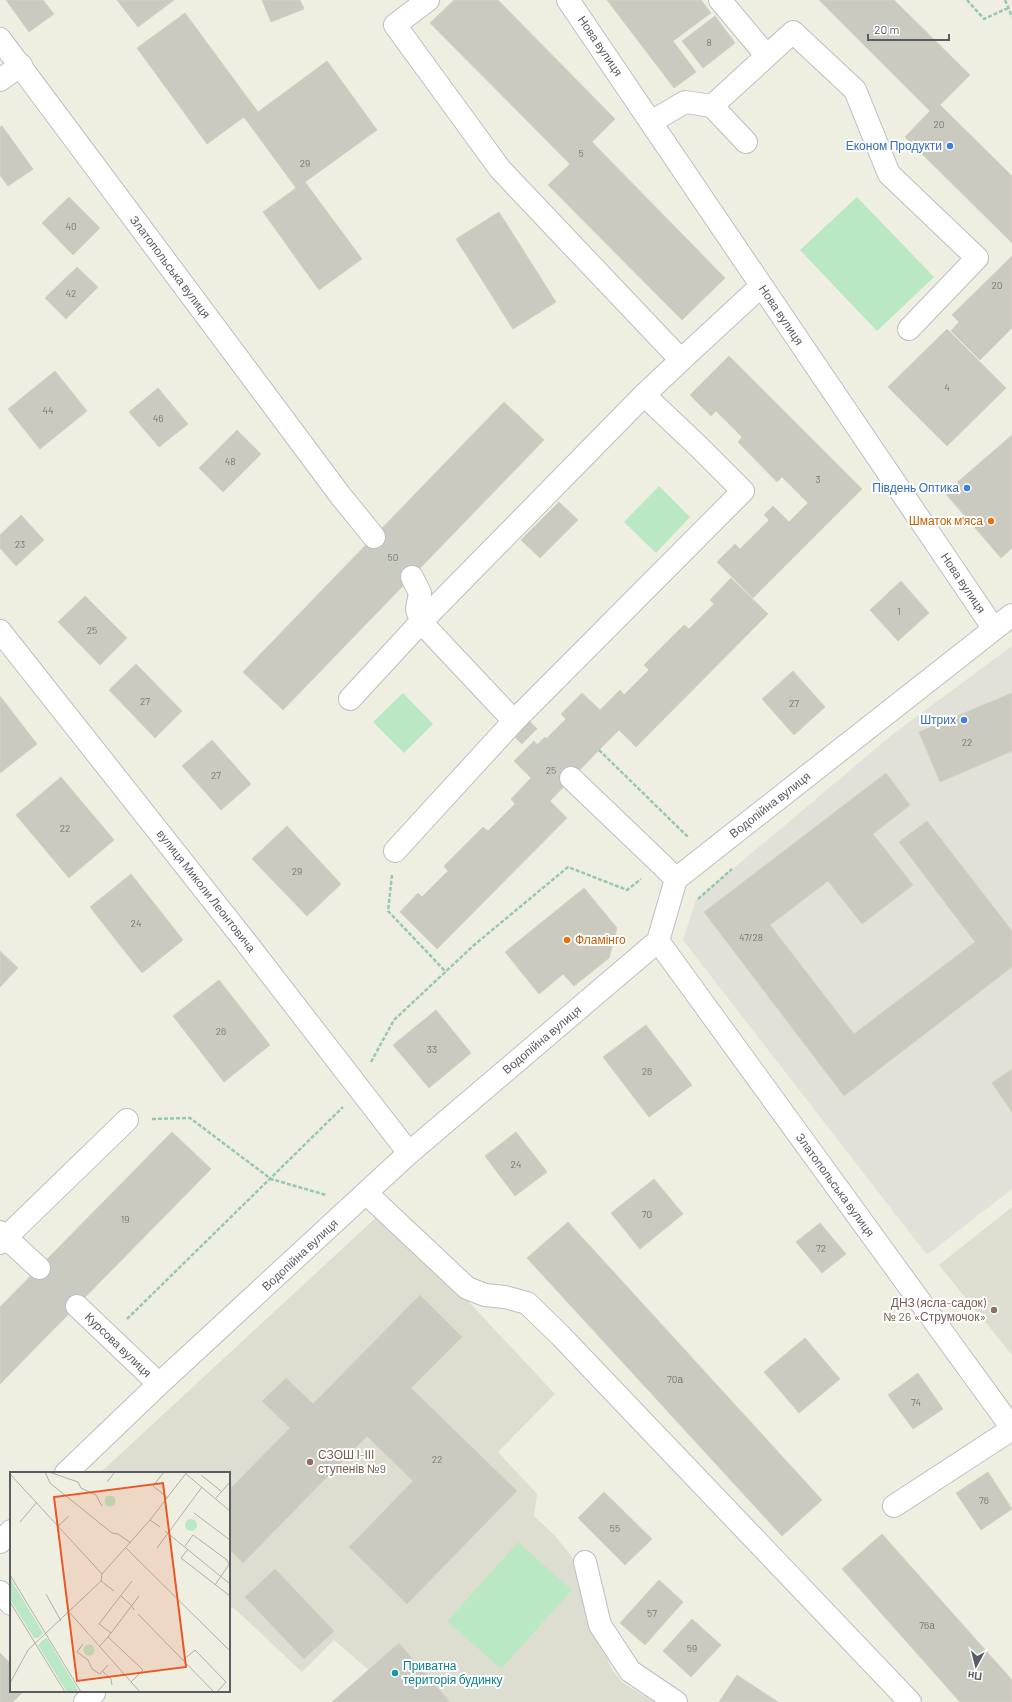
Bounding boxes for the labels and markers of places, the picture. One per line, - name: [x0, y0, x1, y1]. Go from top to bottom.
- place label: Економ Продукти: [846, 138, 942, 153]
- marker: Економ Продукти: [945, 141, 955, 151]
- place label: Південь Оптика: [872, 480, 959, 495]
- marker: Південь Оптика: [962, 483, 972, 493]
- place label: Шматок м'яса: [909, 513, 983, 527]
- marker: Шматок м'яса: [986, 516, 996, 526]
- place label: Штрих: [920, 712, 956, 727]
- marker: Штрих: [959, 715, 969, 725]
- place label: Фламінго: [575, 932, 626, 946]
- marker: Фламінго: [562, 935, 572, 945]
- place label: ДНЗ (ясла-садок) № 26 «Струмочок»: [883, 1295, 987, 1324]
- marker: ДНЗ (ясла-садок) № 26 «Струмочок»: [989, 1305, 999, 1315]
- place label: СЗОШ І-ІІІ ступенів №9: [318, 1447, 386, 1476]
- marker: СЗОШ І-ІІІ ступенів №9: [305, 1457, 315, 1467]
- place label: Приватна територія будинку: [403, 1658, 503, 1687]
- marker: Приватна територія будинку: [390, 1668, 400, 1678]

